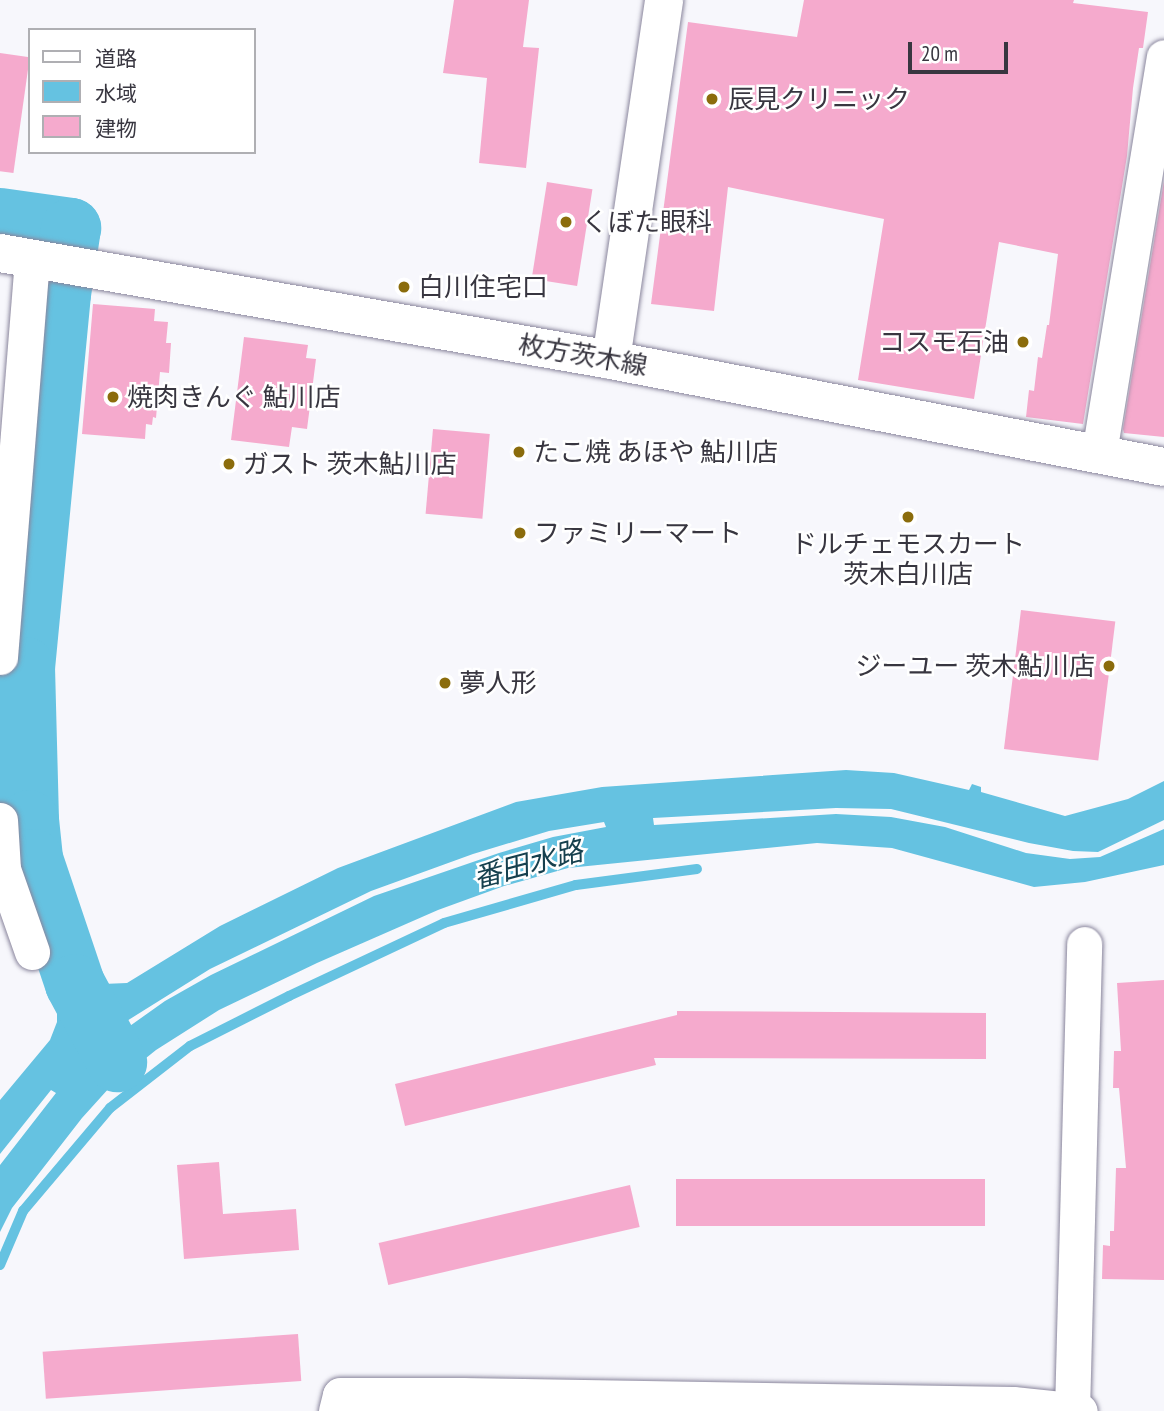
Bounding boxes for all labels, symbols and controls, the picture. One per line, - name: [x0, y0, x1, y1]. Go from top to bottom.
- legend: [28, 28, 256, 154]
- scale bar: [912, 28, 1012, 72]
- text: 20 m: [921, 40, 958, 67]
- text: 道路: [95, 45, 137, 72]
- text: 水域: [95, 80, 137, 107]
- place label: 辰見クリニック: [728, 83, 910, 115]
- marker: 辰見クリニック: [702, 89, 722, 109]
- text: 建物: [95, 115, 137, 142]
- place label: くぼた眼科: [582, 206, 712, 238]
- marker: くぼた眼科: [556, 212, 576, 232]
- place label: 白川住宅口: [418, 271, 548, 303]
- marker: 白川住宅口: [396, 279, 412, 295]
- place label: コスモ石油: [879, 326, 1009, 358]
- street label: 枚方茨木線: [516, 328, 650, 382]
- marker: コスモ石油: [1015, 334, 1031, 350]
- place label: 焼肉きんぐ 鮎川店: [127, 381, 341, 413]
- marker: 焼肉きんぐ 鮎川店: [105, 389, 121, 405]
- place label: たこ焼 あほや 鮎川店: [533, 436, 778, 468]
- marker: たこ焼 あほや 鮎川店: [511, 444, 527, 460]
- place label: ガスト 茨木鮎川店: [243, 448, 457, 480]
- marker: ガスト 茨木鮎川店: [221, 456, 237, 472]
- marker: ドルチェモスカート 茨木白川店: [900, 509, 916, 525]
- place label: ファミリーマート: [534, 517, 742, 549]
- marker: ファミリーマート: [512, 525, 528, 541]
- place label: ドルチェモスカート 茨木白川店: [791, 528, 1025, 590]
- place label: ジーユー 茨木鮎川店: [855, 650, 1095, 682]
- marker: ジーユー 茨木鮎川店: [1101, 658, 1117, 674]
- place label: 夢人形: [459, 667, 537, 699]
- marker: 夢人形: [437, 675, 453, 691]
- water label: 番田水路: [470, 833, 586, 895]

